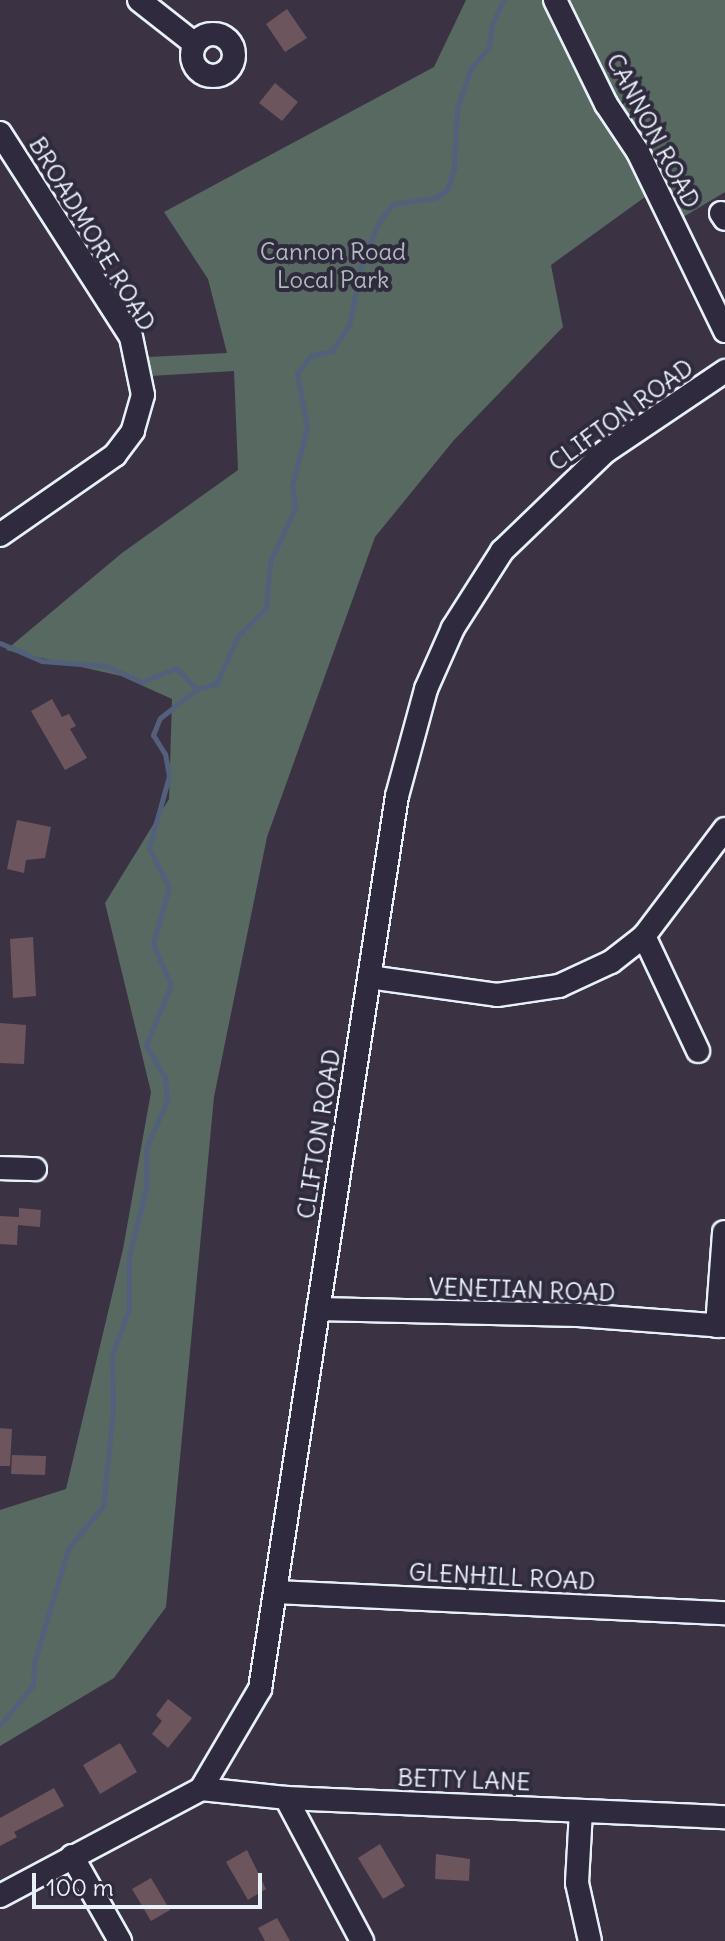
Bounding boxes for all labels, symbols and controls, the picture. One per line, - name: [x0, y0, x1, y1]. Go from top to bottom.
- street label: CANNON ROAD: [600, 49, 706, 213]
- street label: BROADMORE ROAD: [23, 132, 161, 336]
- park label: Cannon Road Local Park: [260, 238, 406, 294]
- street label: CLIFTON ROAD: [543, 353, 699, 477]
- street label: CLIFTON ROAD: [291, 1047, 347, 1221]
- street label: VENETIAN ROAD: [428, 1272, 616, 1308]
- street label: GLENHILL ROAD: [408, 1558, 596, 1596]
- street label: BETTY LANE: [397, 1763, 531, 1797]
- scale bar: [36, 1857, 266, 1907]
- text: 100 m: [46, 1872, 114, 1902]

